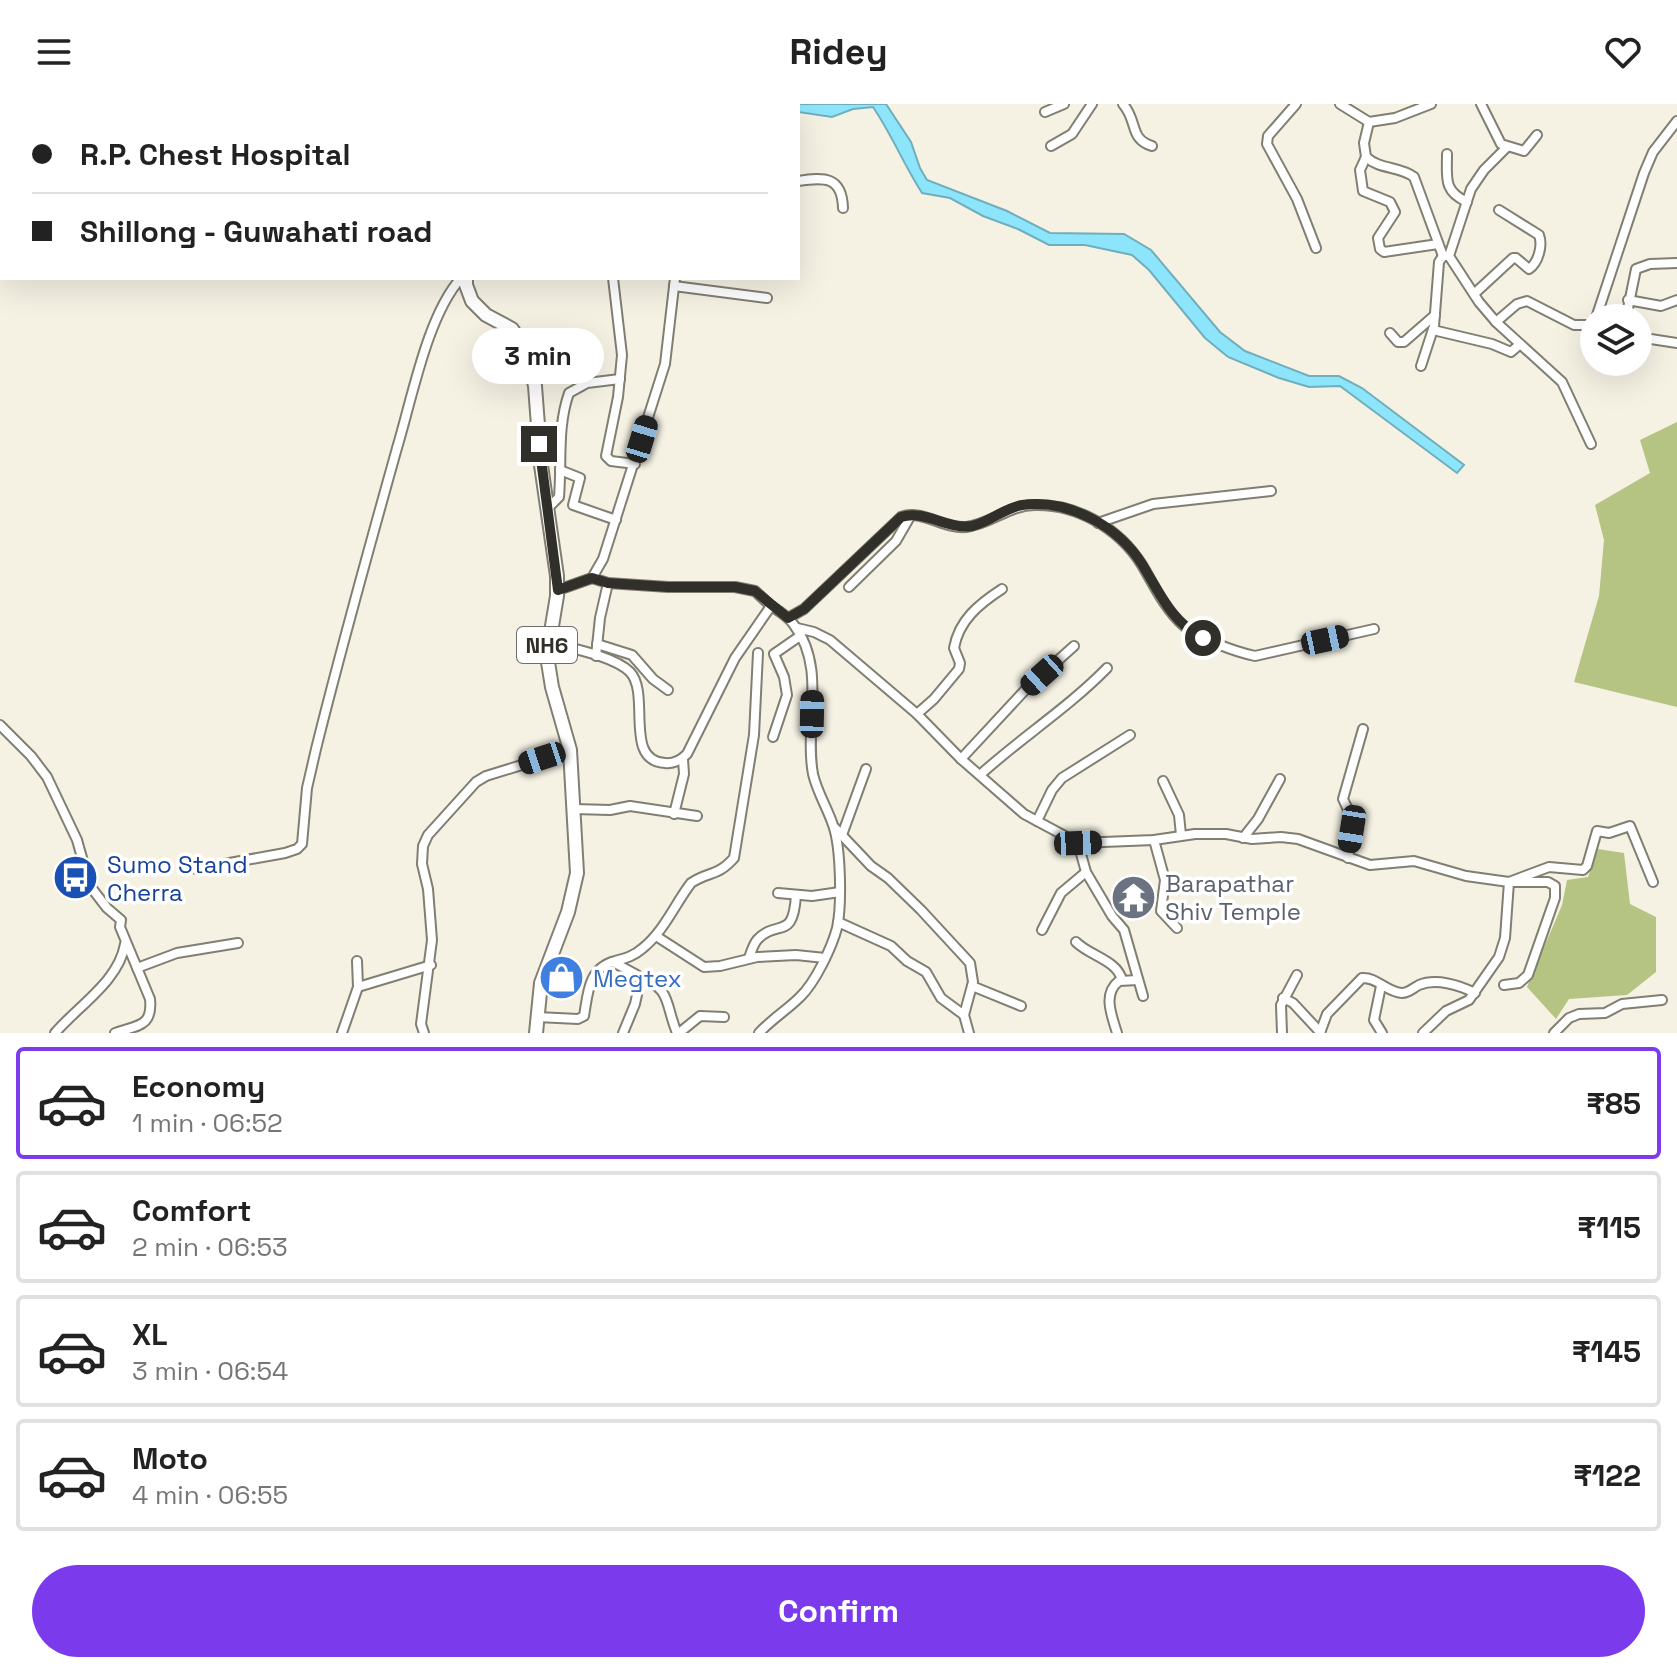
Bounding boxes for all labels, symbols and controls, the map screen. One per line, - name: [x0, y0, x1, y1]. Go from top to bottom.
- text: Ridey: [789, 29, 888, 75]
- icon: menu: [32, 30, 76, 74]
- icon: heart: [1601, 30, 1645, 74]
- text: R.P. Chest Hospital: [80, 135, 350, 174]
- text: Shillong - Guwahati road: [80, 212, 432, 251]
- map controls: [1580, 304, 1652, 376]
- button: layers: [1580, 304, 1652, 376]
- callout: 3 min: [473, 328, 605, 384]
- text: 3 min: [504, 339, 572, 373]
- car: [624, 413, 660, 465]
- route end: [521, 426, 557, 462]
- route start: [1185, 620, 1221, 656]
- car: [1299, 623, 1351, 657]
- road number: NH6: [517, 627, 577, 663]
- car: [1016, 650, 1068, 700]
- car: [800, 690, 824, 738]
- car: [515, 739, 569, 777]
- car: [1336, 803, 1368, 855]
- car: [1054, 830, 1102, 856]
- place label: Sumo Stand Cherra: [107, 849, 248, 908]
- bus stop icon: Sumo Stand Cherra: [52, 854, 100, 902]
- place label: Barapathar Shiv Temple: [1165, 868, 1301, 927]
- temple icon: Barapathar Shiv Temple: [1110, 873, 1158, 921]
- shop icon: Megtex: [538, 954, 586, 1002]
- place label: Megtex: [593, 963, 682, 994]
- icon: car: [36, 1067, 108, 1139]
- text: Economy: [132, 1067, 265, 1106]
- text: ₹85: [1586, 1084, 1641, 1123]
- text: 1 min · 06:52: [132, 1106, 283, 1140]
- icon: car: [36, 1191, 108, 1263]
- text: Comfort: [132, 1191, 251, 1230]
- text: ₹115: [1577, 1208, 1641, 1247]
- text: 2 min · 06:53: [132, 1230, 288, 1264]
- icon: car: [36, 1315, 108, 1387]
- text: XL: [132, 1315, 168, 1354]
- text: ₹145: [1572, 1332, 1641, 1371]
- text: 3 min · 06:54: [132, 1354, 288, 1388]
- icon: car: [36, 1439, 108, 1511]
- text: Moto: [132, 1439, 208, 1478]
- text: ₹122: [1573, 1456, 1641, 1495]
- text: 4 min · 06:55: [132, 1478, 288, 1512]
- button: Confirm: [32, 1565, 1645, 1657]

